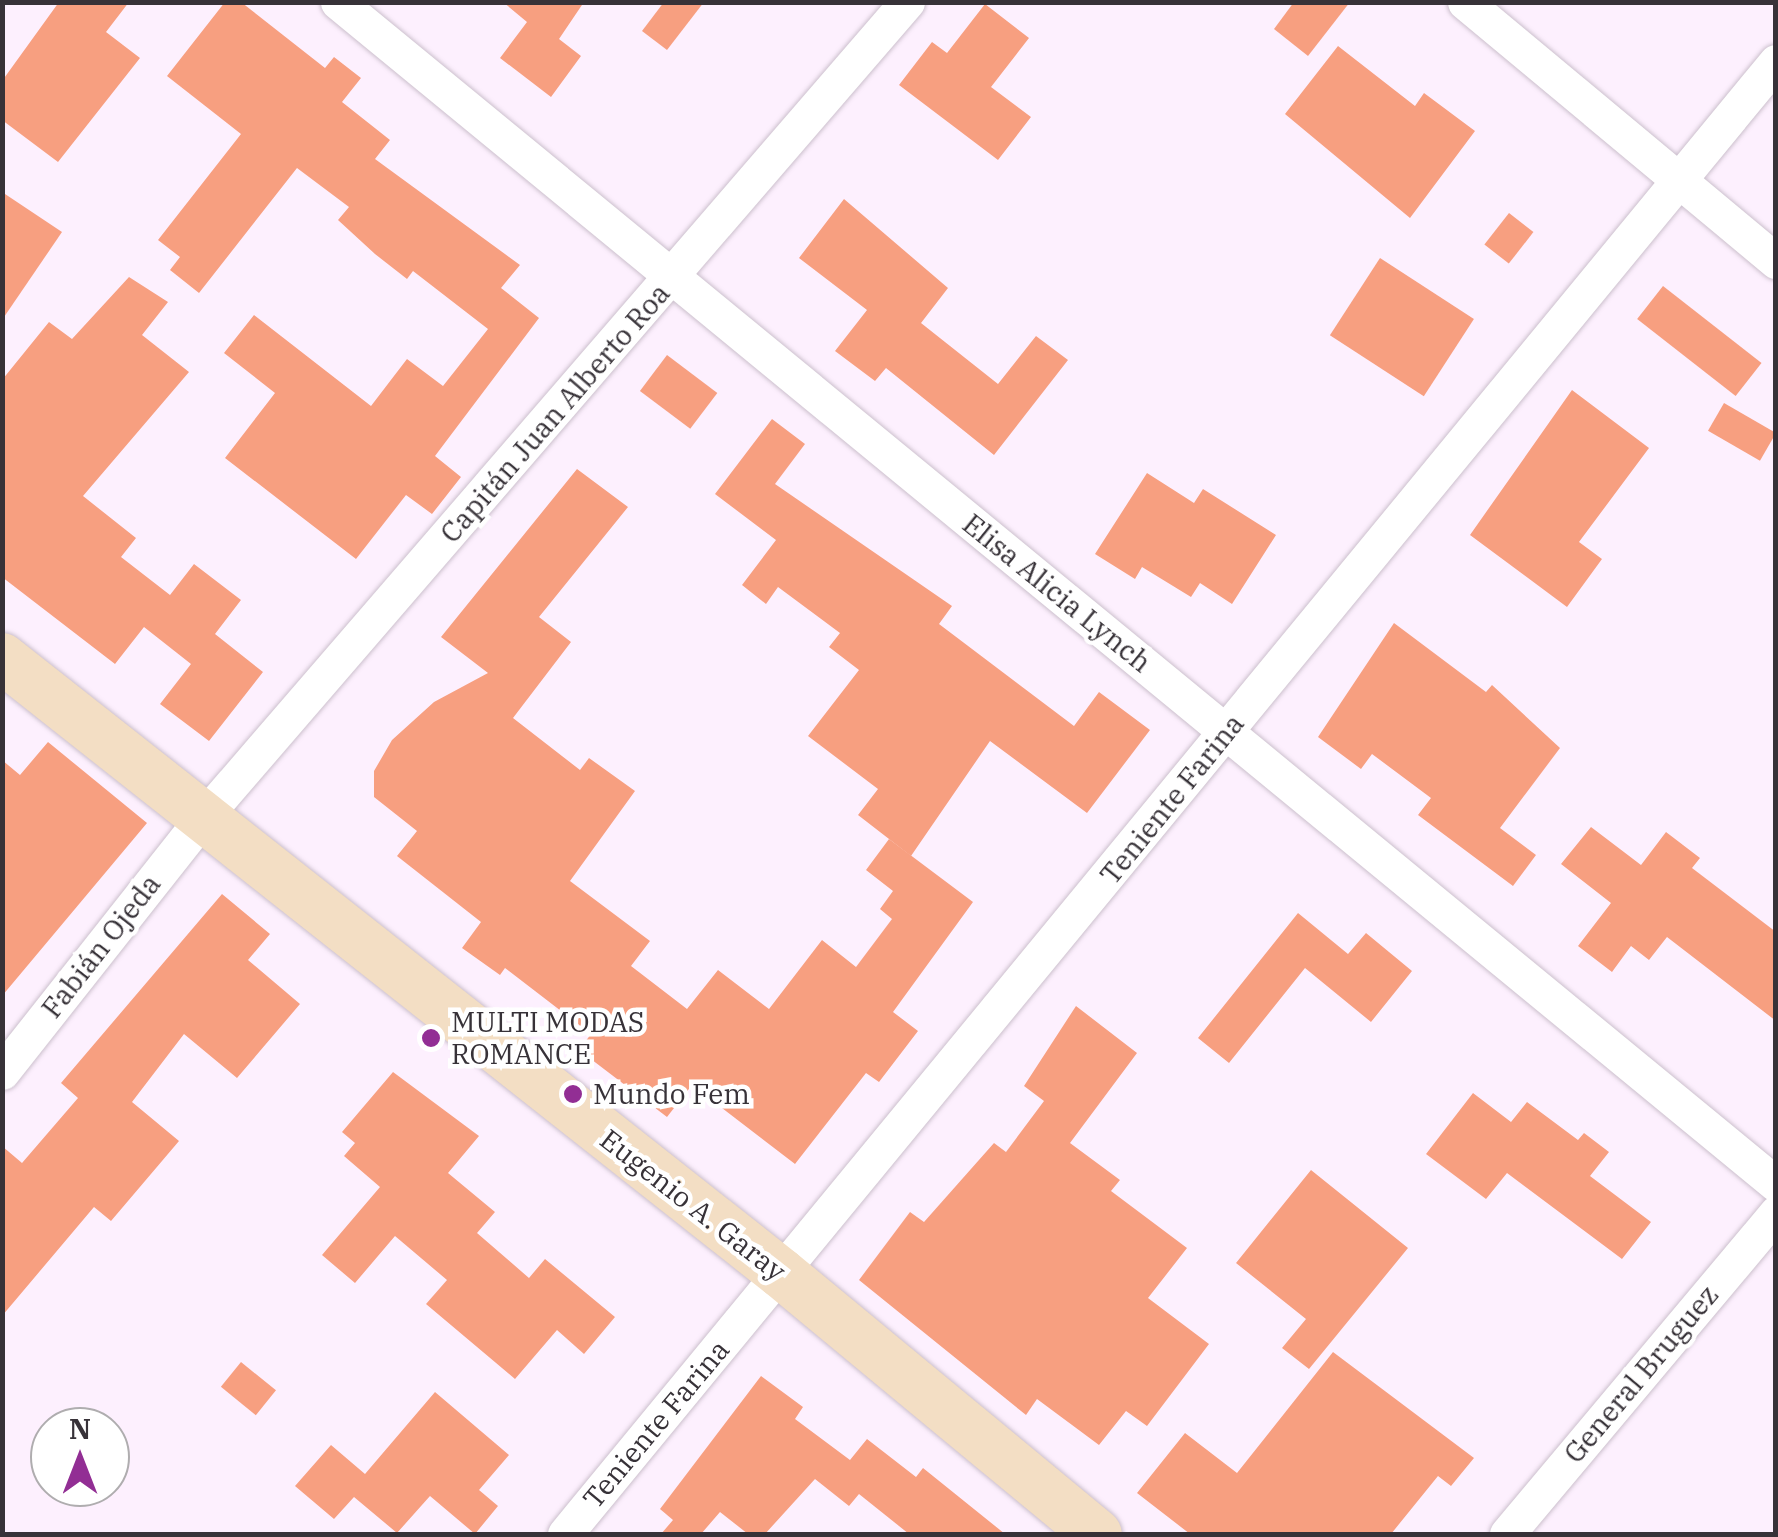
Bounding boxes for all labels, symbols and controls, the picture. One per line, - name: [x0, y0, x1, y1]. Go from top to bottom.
- street label: Capitán Juan Alberto Roa: [433, 277, 677, 549]
- street label: Elisa Alicia Lynch: [956, 507, 1158, 679]
- street label: Teniente Farina: [1093, 707, 1251, 891]
- street label: Fabián Ojeda: [35, 868, 167, 1024]
- place label: MULTI MODAS ROMANCE: [451, 1005, 644, 1071]
- marker: MULTI MODAS ROMANCE: [420, 1027, 442, 1049]
- place label: Mundo Fem: [593, 1077, 750, 1111]
- marker: Mundo Fem: [562, 1083, 584, 1105]
- street label: Eugenio A. Garay: [594, 1122, 792, 1288]
- street label: General Bruguez: [1557, 1278, 1725, 1470]
- street label: Teniente Farina: [576, 1333, 736, 1515]
- north arrow: [30, 1407, 130, 1507]
- text: N: [69, 1410, 91, 1447]

